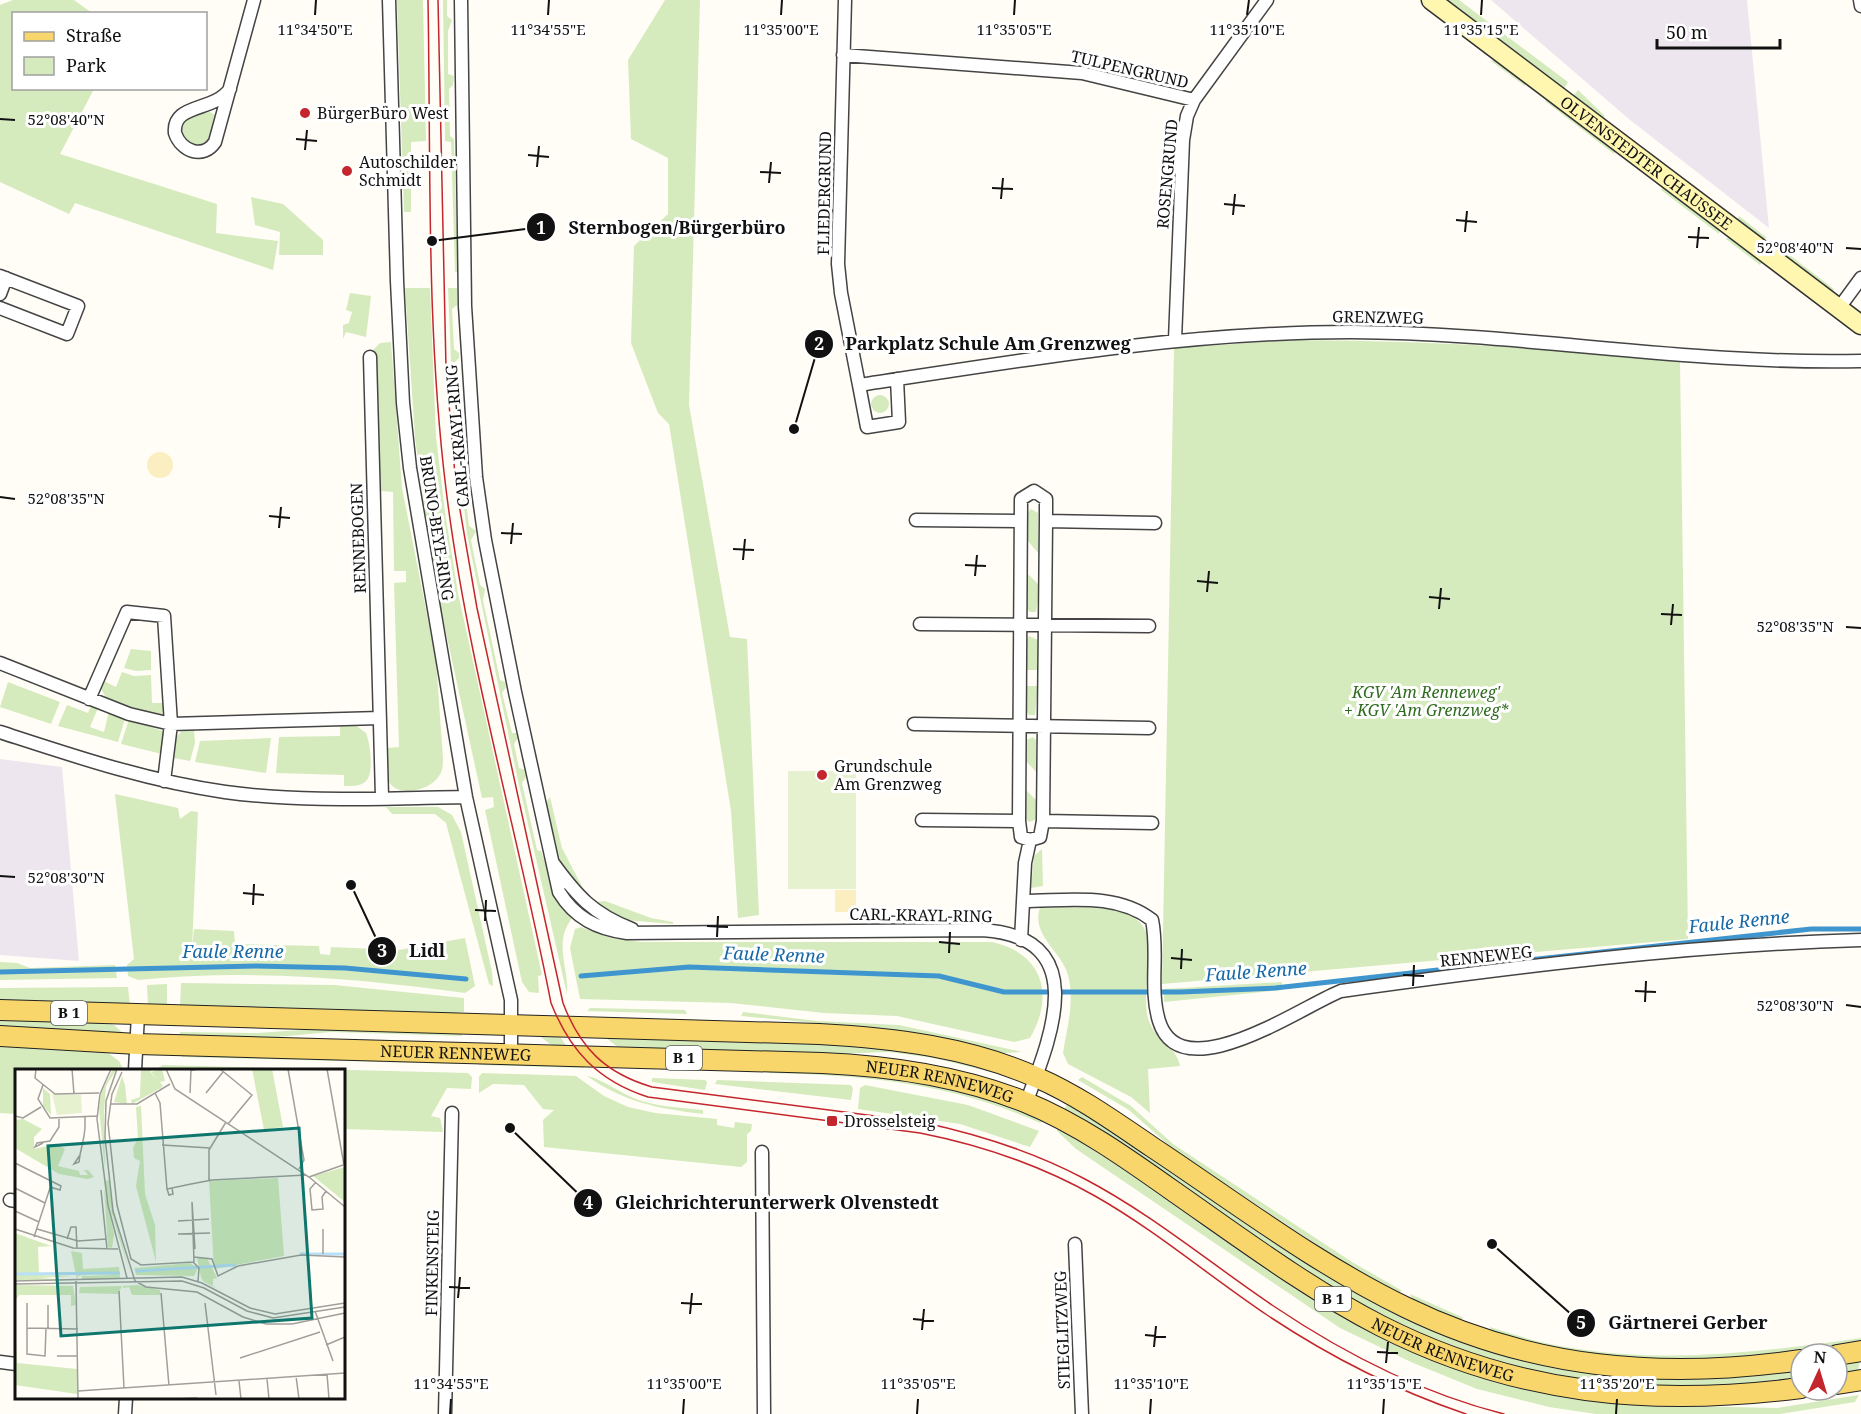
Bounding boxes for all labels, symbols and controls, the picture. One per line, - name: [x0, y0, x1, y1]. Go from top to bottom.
- legend: [12, 12, 207, 90]
- scale bar: [1657, 12, 1780, 50]
- text: 11°34'50"E: [277, 19, 353, 39]
- text: 11°34'55"E: [510, 19, 586, 39]
- text: 11°35'00"E: [743, 19, 819, 39]
- text: 11°35'05"E: [976, 19, 1052, 39]
- text: 11°35'10"E: [1209, 19, 1285, 39]
- text: 11°35'15"E: [1443, 19, 1519, 39]
- text: 50 m: [1666, 20, 1708, 44]
- text: Straße: [66, 23, 122, 47]
- street label: TULPENGRUND: [1069, 45, 1191, 93]
- text: Park: [66, 53, 106, 77]
- street label: OLVENSTEDTER CHAUSSEE: [1556, 91, 1737, 235]
- place label: BürgerBüro West: [317, 102, 449, 124]
- marker: BürgerBüro West: [298, 106, 312, 120]
- text: 52°08'40"N: [27, 109, 105, 129]
- street label: ROSENGRUND: [1151, 118, 1183, 230]
- street label: FLIEDERGRUND: [812, 131, 836, 255]
- place label: Autoschilder Schmidt: [359, 151, 457, 191]
- marker: Autoschilder Schmidt: [340, 164, 354, 178]
- callout: Sternbogen/Bürgerbüro: [526, 209, 797, 245]
- text: 1: [536, 215, 546, 239]
- text: Sternbogen/Bürgerbüro: [568, 215, 786, 239]
- text: 52°08'40"N: [1756, 237, 1834, 257]
- street label: GRENZWEG: [1332, 305, 1425, 329]
- callout: Parkplatz Schule Am Grenzweg: [804, 326, 1143, 362]
- text: 2: [814, 331, 824, 355]
- text: Parkplatz Schule Am Grenzweg: [845, 331, 1132, 355]
- street label: CARL-KRAYL-RING: [440, 363, 474, 508]
- street label: BRUNO-BEYE-RING: [415, 454, 459, 603]
- street label: RENNEBOGEN: [345, 482, 371, 594]
- text: 52°08'35"N: [27, 488, 105, 508]
- text: 52°08'35"N: [1756, 616, 1834, 636]
- park label: KGV 'Am Renneweg' + KGV 'Am Grenzweg*: [1344, 681, 1509, 721]
- place label: Grundschule Am Grenzweg: [834, 755, 942, 795]
- marker: Grundschule Am Grenzweg: [815, 768, 829, 782]
- text: 52°08'30"N: [27, 867, 105, 887]
- street label: CARL-KRAYL-RING: [849, 903, 993, 927]
- water label: Faule Renne: [1686, 904, 1791, 938]
- callout: Lidl: [367, 933, 457, 969]
- text: 3: [377, 938, 387, 962]
- text: Lidl: [409, 938, 446, 962]
- water label: Faule Renne: [181, 939, 284, 963]
- water label: Faule Renne: [722, 940, 825, 968]
- street label: RENNEWEG: [1439, 940, 1534, 972]
- water label: Faule Renne: [1204, 955, 1307, 987]
- text: 52°08'30"N: [1756, 995, 1834, 1015]
- road number: B 1: [51, 1001, 87, 1025]
- street label: NEUER RENNEWEG: [380, 1040, 532, 1066]
- road number: B 1: [666, 1046, 702, 1070]
- street label: NEUER RENNEWEG: [865, 1055, 1017, 1108]
- inset map: [15, 1069, 345, 1399]
- place label: Drosselsteig: [844, 1110, 936, 1132]
- marker: Drosselsteig: [825, 1114, 839, 1128]
- callout: Gleichrichterunterwerk Olvenstedt: [573, 1185, 950, 1221]
- text: 4: [583, 1190, 593, 1214]
- text: Gleichrichterunterwerk Olvenstedt: [615, 1190, 939, 1214]
- street label: FINKENSTEIG: [420, 1209, 444, 1316]
- street label: STIEGLITZWEG: [1049, 1270, 1075, 1390]
- road number: B 1: [1315, 1287, 1351, 1311]
- callout: Gärtnerei Gerber: [1566, 1305, 1780, 1341]
- text: 5: [1576, 1310, 1586, 1334]
- text: Gärtnerei Gerber: [1608, 1310, 1768, 1334]
- street label: NEUER RENNEWEG: [1368, 1312, 1517, 1387]
- north arrow: [1789, 1342, 1849, 1402]
- text: N: [1813, 1346, 1827, 1368]
- text: 11°34'55"E: [413, 1373, 489, 1393]
- text: 11°35'00"E: [646, 1373, 722, 1393]
- text: 11°35'05"E: [880, 1373, 956, 1393]
- text: 11°35'10"E: [1113, 1373, 1189, 1393]
- text: 11°35'15"E: [1346, 1373, 1422, 1393]
- text: 11°35'20"E: [1579, 1373, 1655, 1393]

